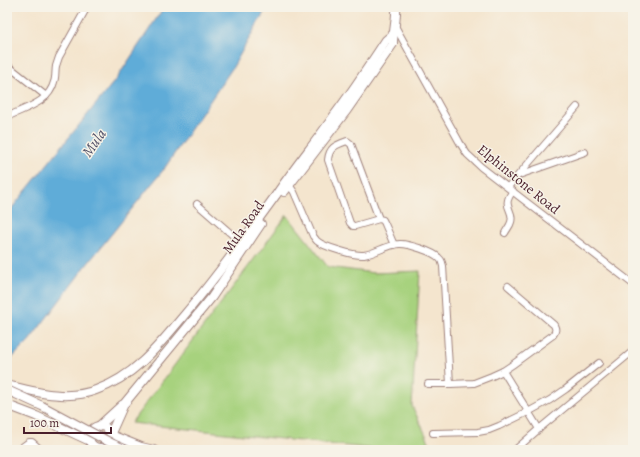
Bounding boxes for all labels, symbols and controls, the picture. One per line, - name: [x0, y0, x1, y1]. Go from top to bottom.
- water label: Mula: [77, 125, 111, 161]
- street label: Elphinstone Road: [473, 140, 564, 219]
- street label: Mula Road: [218, 196, 269, 258]
- scale bar: [24, 409, 111, 435]
- text: 100 m: [30, 415, 59, 431]

